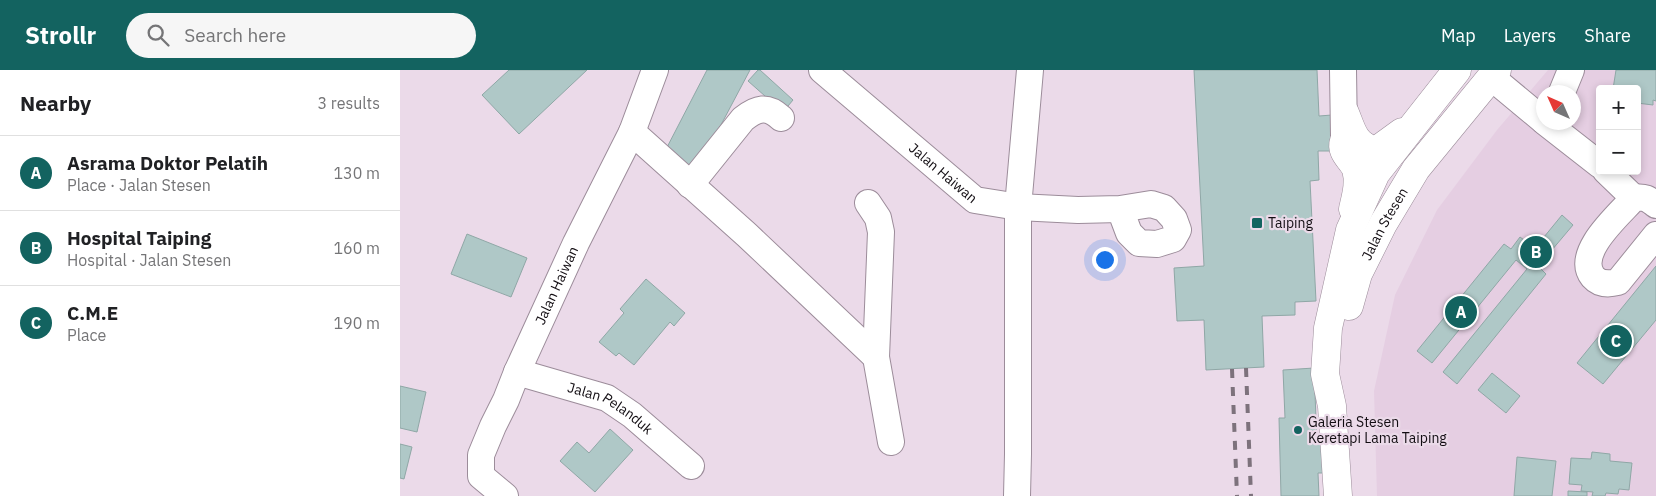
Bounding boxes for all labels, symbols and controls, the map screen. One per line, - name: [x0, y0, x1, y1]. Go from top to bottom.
- search box: [126, 13, 476, 58]
- text: Strollr: [25, 19, 96, 51]
- icon: search: [144, 21, 172, 49]
- text: Search here: [184, 23, 286, 47]
- text: Map: [1441, 24, 1476, 47]
- text: Layers: [1504, 24, 1556, 47]
- text: Share: [1584, 24, 1631, 47]
- north arrow: [1536, 85, 1581, 130]
- map controls: [1596, 85, 1641, 175]
- button: +: [1596, 85, 1641, 130]
- text: Nearby: [20, 89, 91, 117]
- text: 3 results: [317, 93, 380, 113]
- button: −: [1596, 130, 1641, 175]
- street label: Jalan Haiwan: [905, 139, 981, 207]
- text: Asrama Doktor Pelatih: [67, 151, 268, 175]
- text: A: [31, 163, 41, 183]
- text: 130 m: [333, 163, 380, 183]
- text: Place · Jalan Stesen: [67, 175, 211, 195]
- street label: Jalan Stesen: [1357, 184, 1412, 263]
- place label: Taiping: [1268, 214, 1314, 232]
- marker: Taiping: [1250, 216, 1264, 230]
- text: Hospital Taiping: [67, 226, 211, 250]
- pin: B: [1520, 233, 1552, 271]
- text: B: [31, 238, 41, 258]
- text: 160 m: [333, 238, 380, 258]
- street label: Jalan Haiwan: [531, 243, 582, 327]
- your location: [1092, 247, 1118, 273]
- text: Hospital · Jalan Stesen: [67, 250, 231, 270]
- pin: A: [1445, 293, 1477, 331]
- text: C.M.E: [67, 301, 118, 325]
- text: C: [31, 313, 41, 333]
- text: 190 m: [333, 313, 380, 333]
- pin: C: [1600, 322, 1632, 360]
- text: Place: [67, 325, 106, 345]
- street label: Jalan Pelanduk: [566, 378, 657, 439]
- place label: Galeria Stesen Keretapi Lama Taiping: [1308, 413, 1447, 447]
- marker: Galeria Stesen Keretapi Lama Taiping: [1292, 424, 1304, 436]

